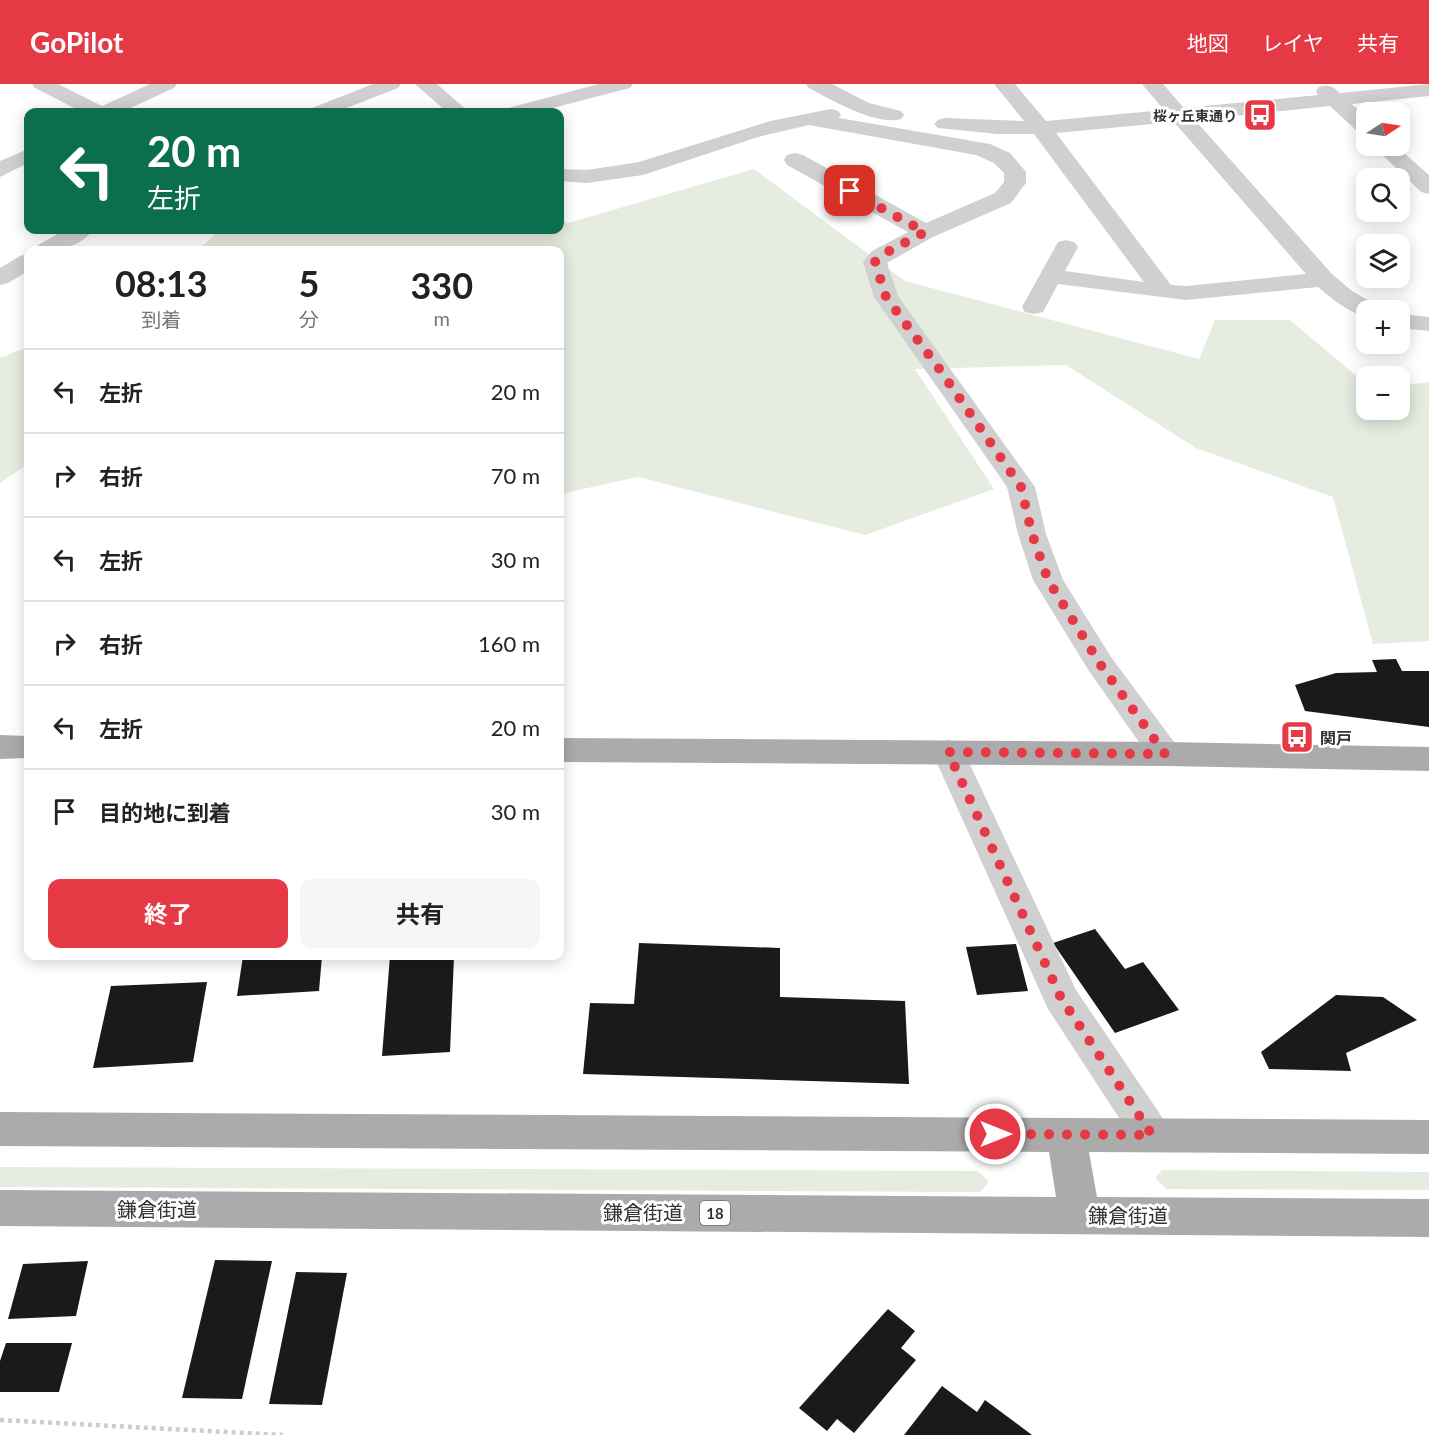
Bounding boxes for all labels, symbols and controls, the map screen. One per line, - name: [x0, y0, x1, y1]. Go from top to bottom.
- text: GoPilot: [30, 25, 123, 59]
- text: 地図: [1187, 30, 1229, 55]
- text: レイヤ: [1262, 30, 1324, 55]
- text: 共有: [1357, 30, 1399, 55]
- bus stop icon: 桜ヶ丘東通り: [1242, 97, 1278, 133]
- north arrow: [1356, 102, 1410, 156]
- map controls: [1356, 102, 1410, 420]
- place label: 桜ヶ丘東通り: [1153, 107, 1237, 124]
- text: 20 m: [147, 126, 241, 176]
- icon: left: [48, 132, 126, 210]
- pin: [824, 165, 875, 216]
- button: search: [1356, 168, 1410, 222]
- icon: arrive: [833, 174, 866, 207]
- text: 左折: [147, 181, 201, 214]
- button: layers: [1356, 234, 1410, 288]
- text: 08:13: [115, 261, 208, 305]
- text: 5: [299, 261, 320, 305]
- text: 330: [410, 263, 473, 307]
- button: +: [1356, 300, 1410, 354]
- text: m: [434, 306, 450, 330]
- text: 到着: [141, 307, 181, 331]
- text: 分: [299, 307, 319, 331]
- button: −: [1356, 366, 1410, 420]
- icon: left: [48, 375, 81, 408]
- text: 20 m: [491, 378, 540, 405]
- text: 左折: [99, 379, 143, 406]
- icon: right: [48, 459, 81, 492]
- text: 70 m: [491, 462, 540, 489]
- text: 右折: [99, 463, 143, 490]
- icon: left: [48, 543, 81, 576]
- text: 30 m: [491, 546, 540, 573]
- text: 左折: [99, 547, 143, 574]
- icon: right: [48, 627, 81, 660]
- text: 160 m: [478, 630, 540, 657]
- text: 右折: [99, 631, 143, 658]
- icon: left: [48, 711, 81, 744]
- text: 20 m: [491, 714, 540, 741]
- text: 左折: [99, 715, 143, 742]
- bus stop icon: 関戸: [1279, 719, 1315, 755]
- place label: 関戸: [1320, 728, 1352, 747]
- icon: arrive: [48, 795, 81, 828]
- text: 30 m: [491, 798, 540, 825]
- text: 目的地に到着: [99, 799, 231, 826]
- button: 終了: [48, 879, 288, 948]
- button: 共有: [300, 879, 540, 948]
- position arrow: [963, 1102, 1027, 1166]
- street label: 鎌倉街道: [117, 1197, 197, 1221]
- street label: 鎌倉街道: [603, 1200, 683, 1224]
- road number: 18: [700, 1201, 730, 1225]
- street label: 鎌倉街道: [1088, 1203, 1168, 1227]

